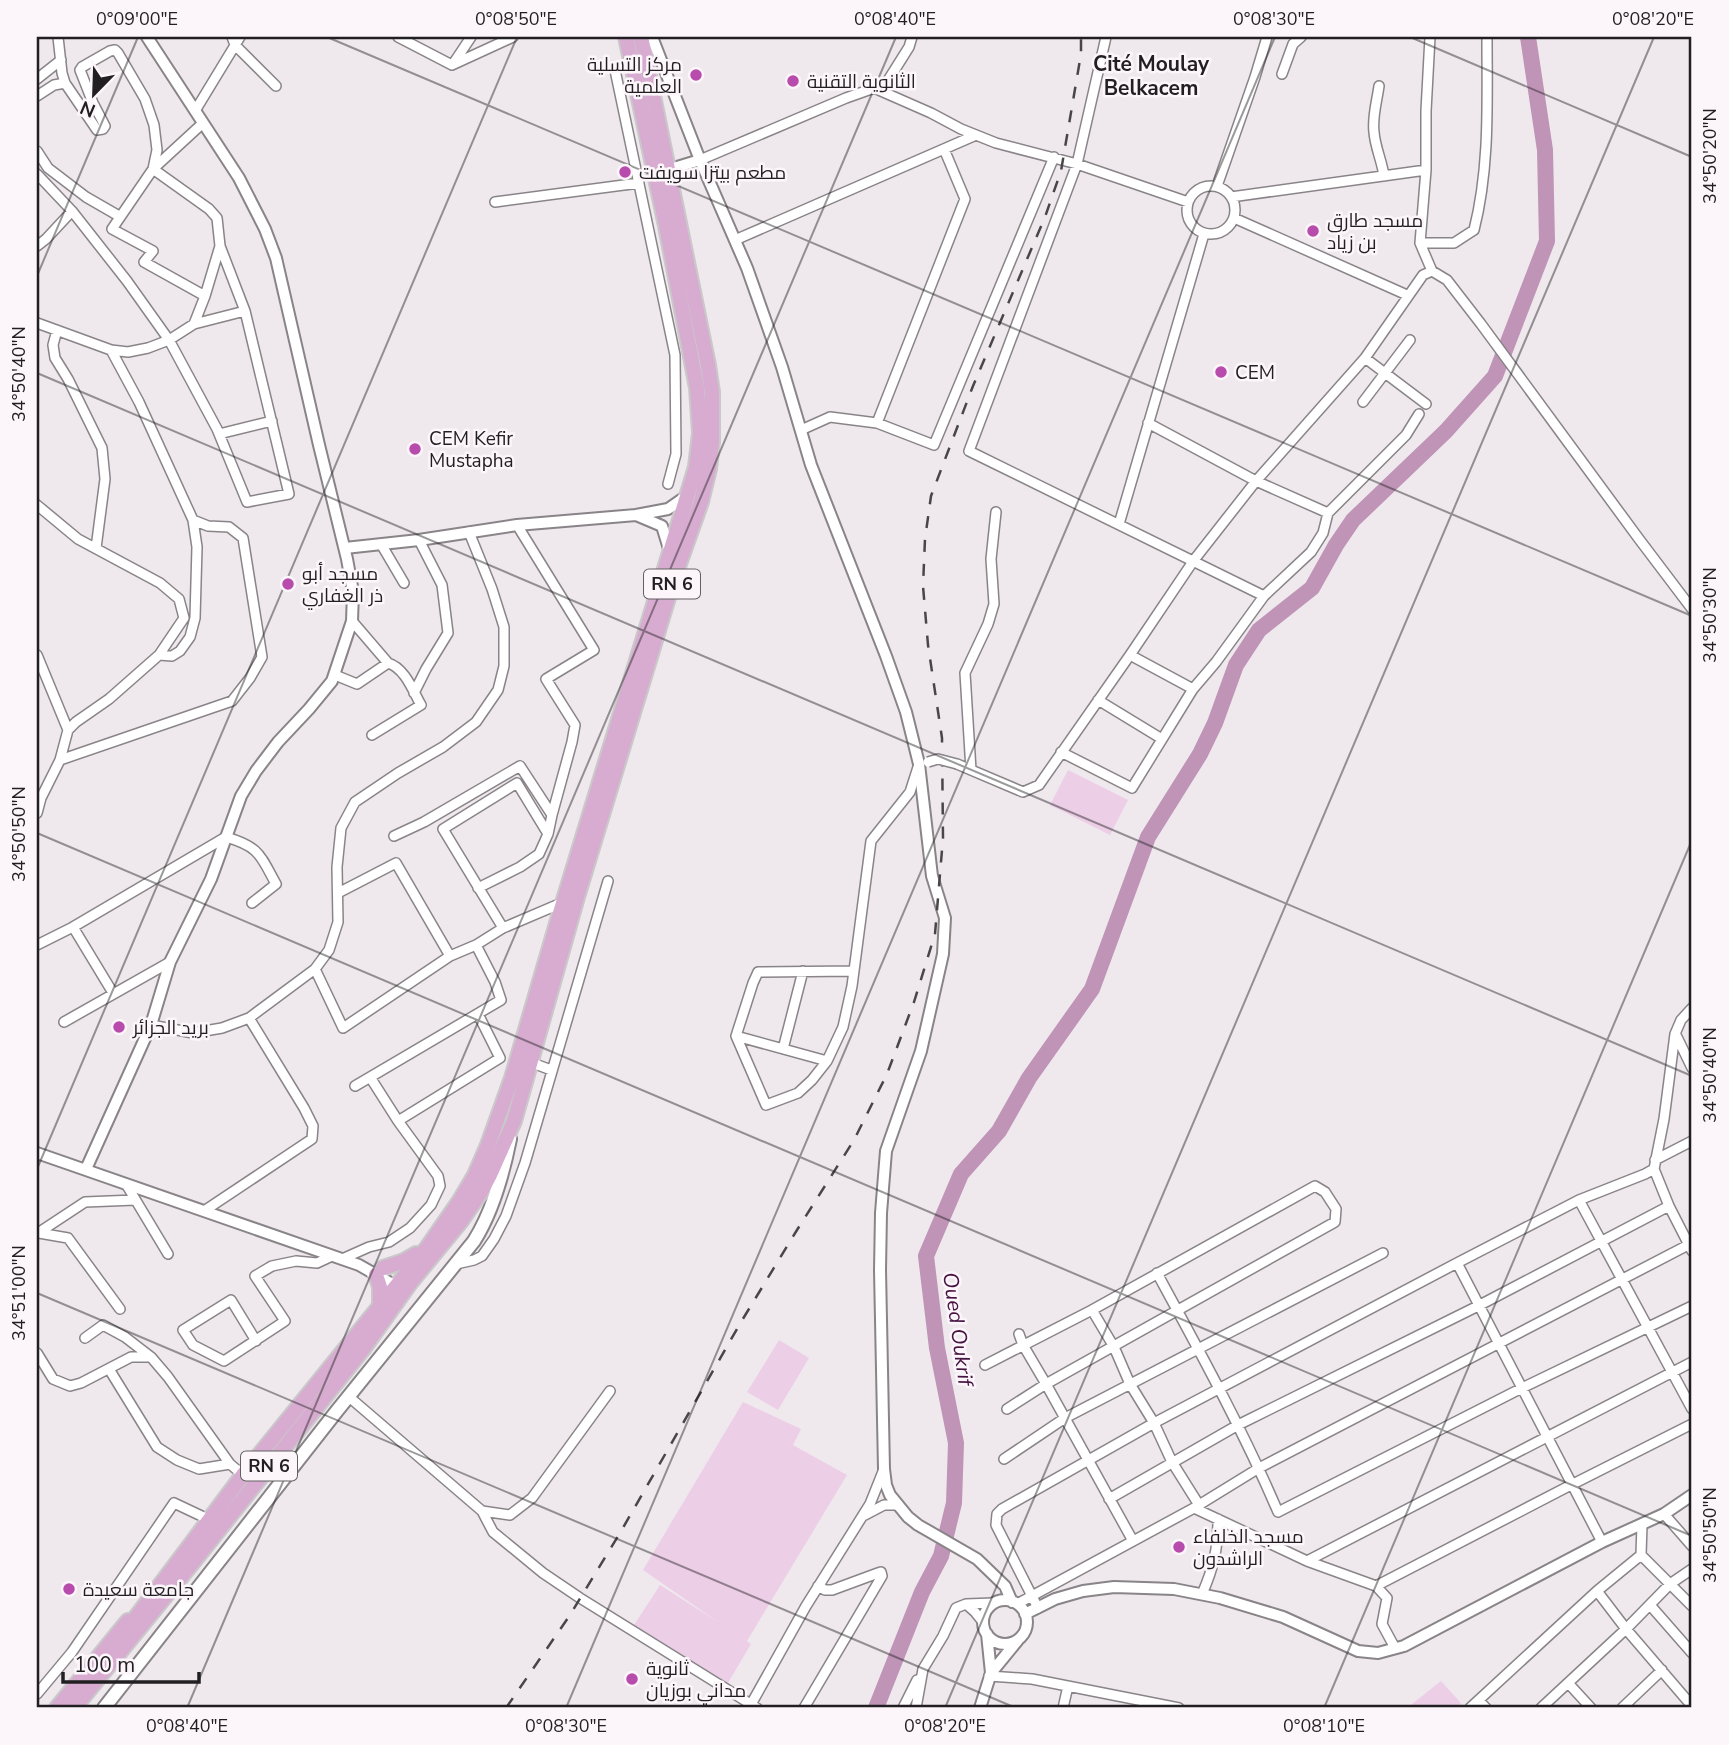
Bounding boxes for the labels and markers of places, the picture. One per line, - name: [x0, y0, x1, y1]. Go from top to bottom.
- place label: مركز التسلية العلمية: [587, 52, 682, 100]
- marker: مركز التسلية العلمية: [688, 67, 704, 83]
- place label: الثانوية التقنية: [807, 69, 916, 95]
- marker: الثانوية التقنية: [785, 73, 801, 89]
- place label: مطعم بيتزا سويفت: [639, 160, 786, 186]
- marker: مطعم بيتزا سويفت: [617, 164, 633, 180]
- place label: مسجد طارق بن زياد: [1327, 208, 1423, 256]
- marker: مسجد طارق بن زياد: [1305, 223, 1321, 239]
- place label: CEM: [1235, 360, 1275, 386]
- marker: CEM: [1213, 364, 1229, 380]
- place label: CEM Kefir Mustapha: [429, 426, 514, 474]
- marker: CEM Kefir Mustapha: [407, 441, 423, 457]
- place label: مسجد أبو ذر الغفاري: [302, 561, 383, 610]
- marker: مسجد أبو ذر الغفاري: [280, 576, 296, 592]
- place label: بريد الجزائر: [132, 1015, 209, 1041]
- marker: بريد الجزائر: [111, 1019, 127, 1035]
- place label: مسجد الخلفاء الراشدون: [1193, 1524, 1304, 1572]
- marker: مسجد الخلفاء الراشدون: [1171, 1539, 1187, 1555]
- place label: جامعة سعيدة: [83, 1577, 194, 1603]
- marker: جامعة سعيدة: [61, 1581, 77, 1597]
- place label: ثانوية مداني بوزيان: [646, 1656, 746, 1705]
- marker: ثانوية مداني بوزيان: [624, 1671, 640, 1687]

